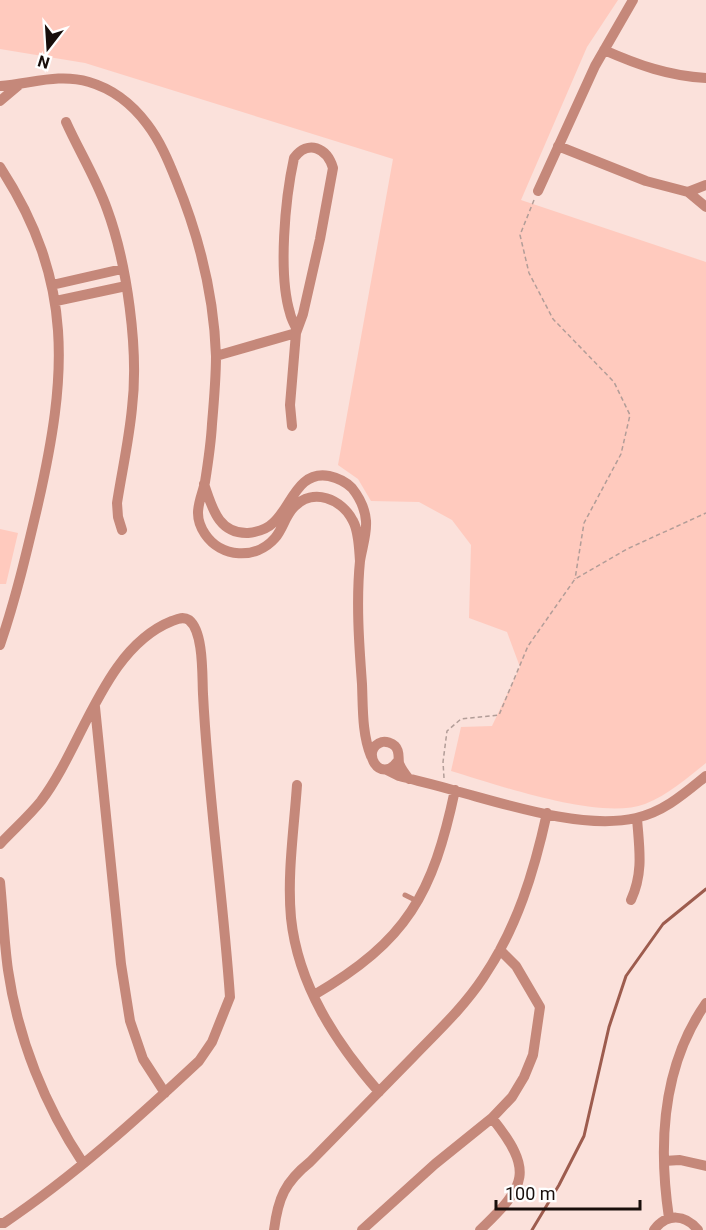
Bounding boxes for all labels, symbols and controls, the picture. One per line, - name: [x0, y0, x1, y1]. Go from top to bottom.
- north arrow: [18, 18, 78, 78]
- text: N: [36, 51, 52, 73]
- scale bar: [496, 1173, 640, 1211]
- text: 100 m: [505, 1183, 556, 1204]

